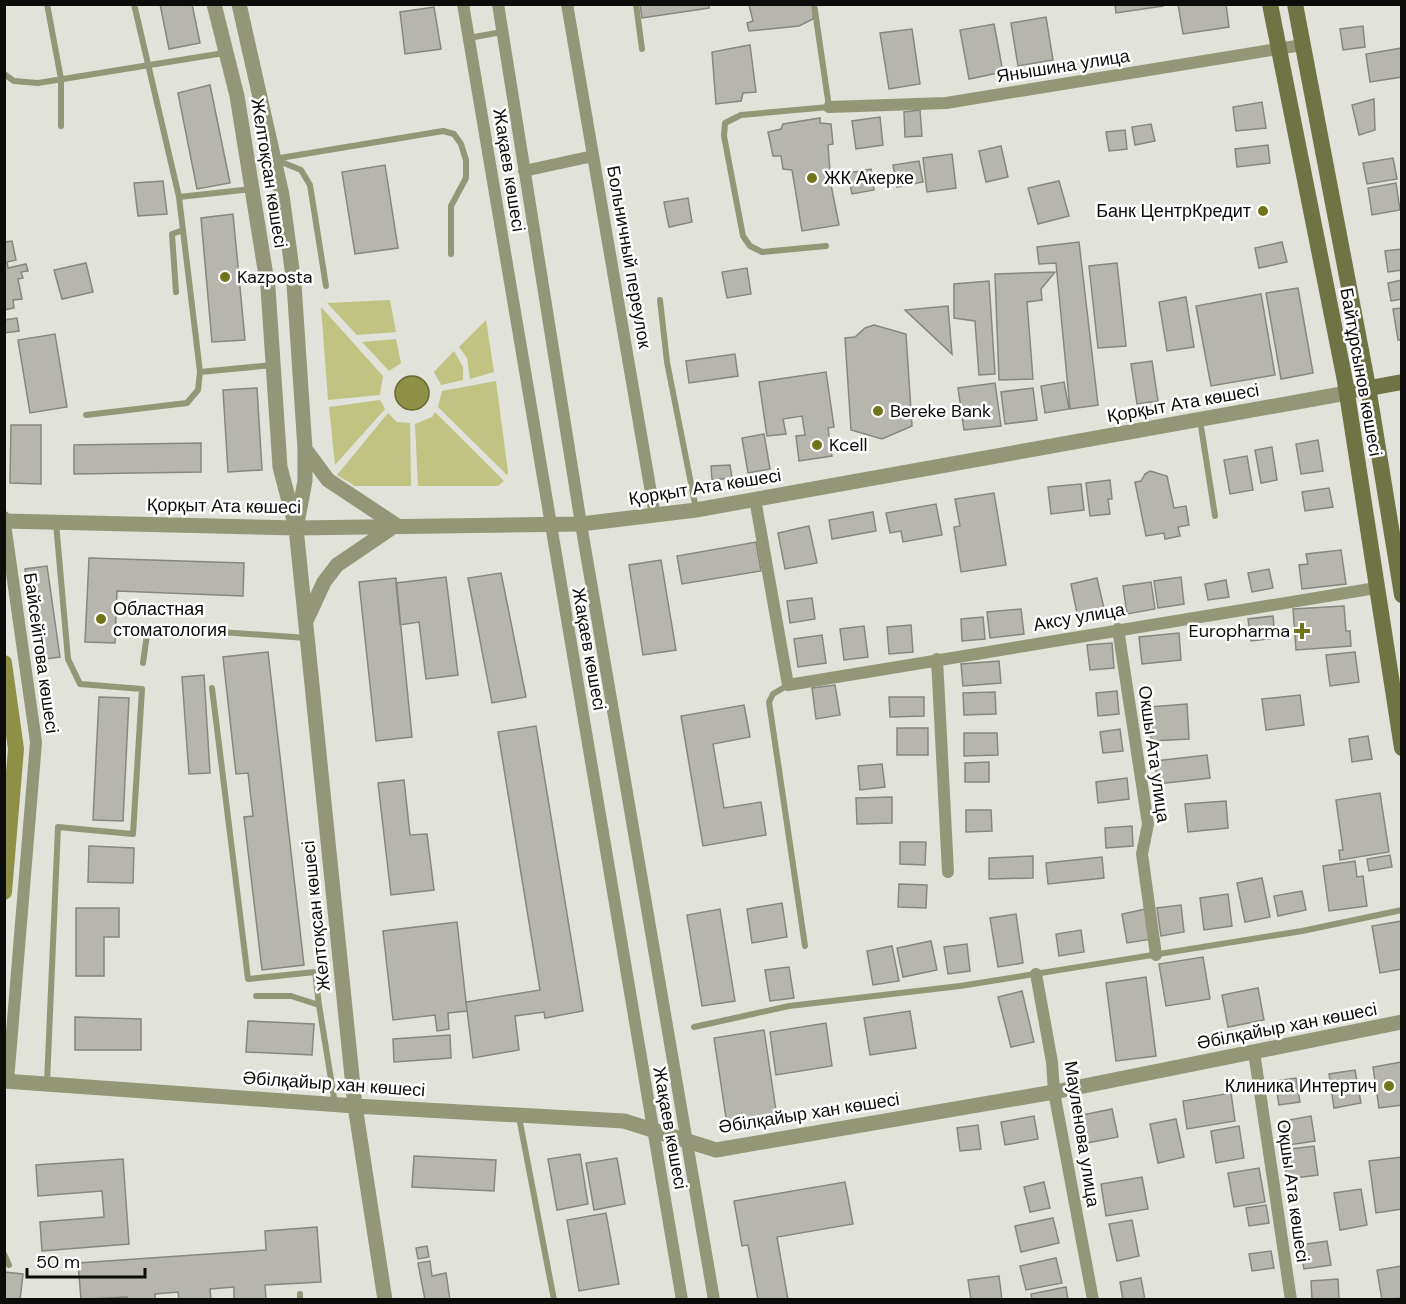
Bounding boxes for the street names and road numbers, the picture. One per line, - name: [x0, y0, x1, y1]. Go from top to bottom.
- street label: Янышина улица: [995, 43, 1132, 88]
- street label: Желтоқсан көшесі: [245, 96, 293, 250]
- street label: Жақаев көшесі: [487, 107, 531, 233]
- street label: Больничный переулок: [601, 164, 657, 350]
- street label: Байтұрсынов көшесі: [1334, 286, 1388, 458]
- street label: Қорқыт Ата көшесі: [1105, 378, 1261, 428]
- street label: Қорқыт Ата көшесі: [627, 463, 783, 511]
- street label: Қорқыт Ата көшесі: [147, 493, 301, 519]
- street label: Байсейітова көшесі: [18, 571, 64, 735]
- street label: Жақаев көшесі: [566, 586, 612, 712]
- street label: Аксу улица: [1031, 597, 1128, 637]
- street label: Окшы Ата улица: [1133, 684, 1176, 825]
- street label: Желтоқсан көшесі: [296, 839, 336, 993]
- street label: Әбілқайыр хан көшесі: [1195, 997, 1379, 1055]
- street label: Мауленова улица: [1059, 1059, 1106, 1210]
- street label: Жақаев көшесі: [647, 1065, 693, 1191]
- street label: Әбілқайыр хан көшесі: [242, 1066, 426, 1102]
- street label: Әбілқайыр хан көшесі: [717, 1087, 901, 1139]
- street label: Оқшы Ата көшесі: [1271, 1118, 1315, 1264]

